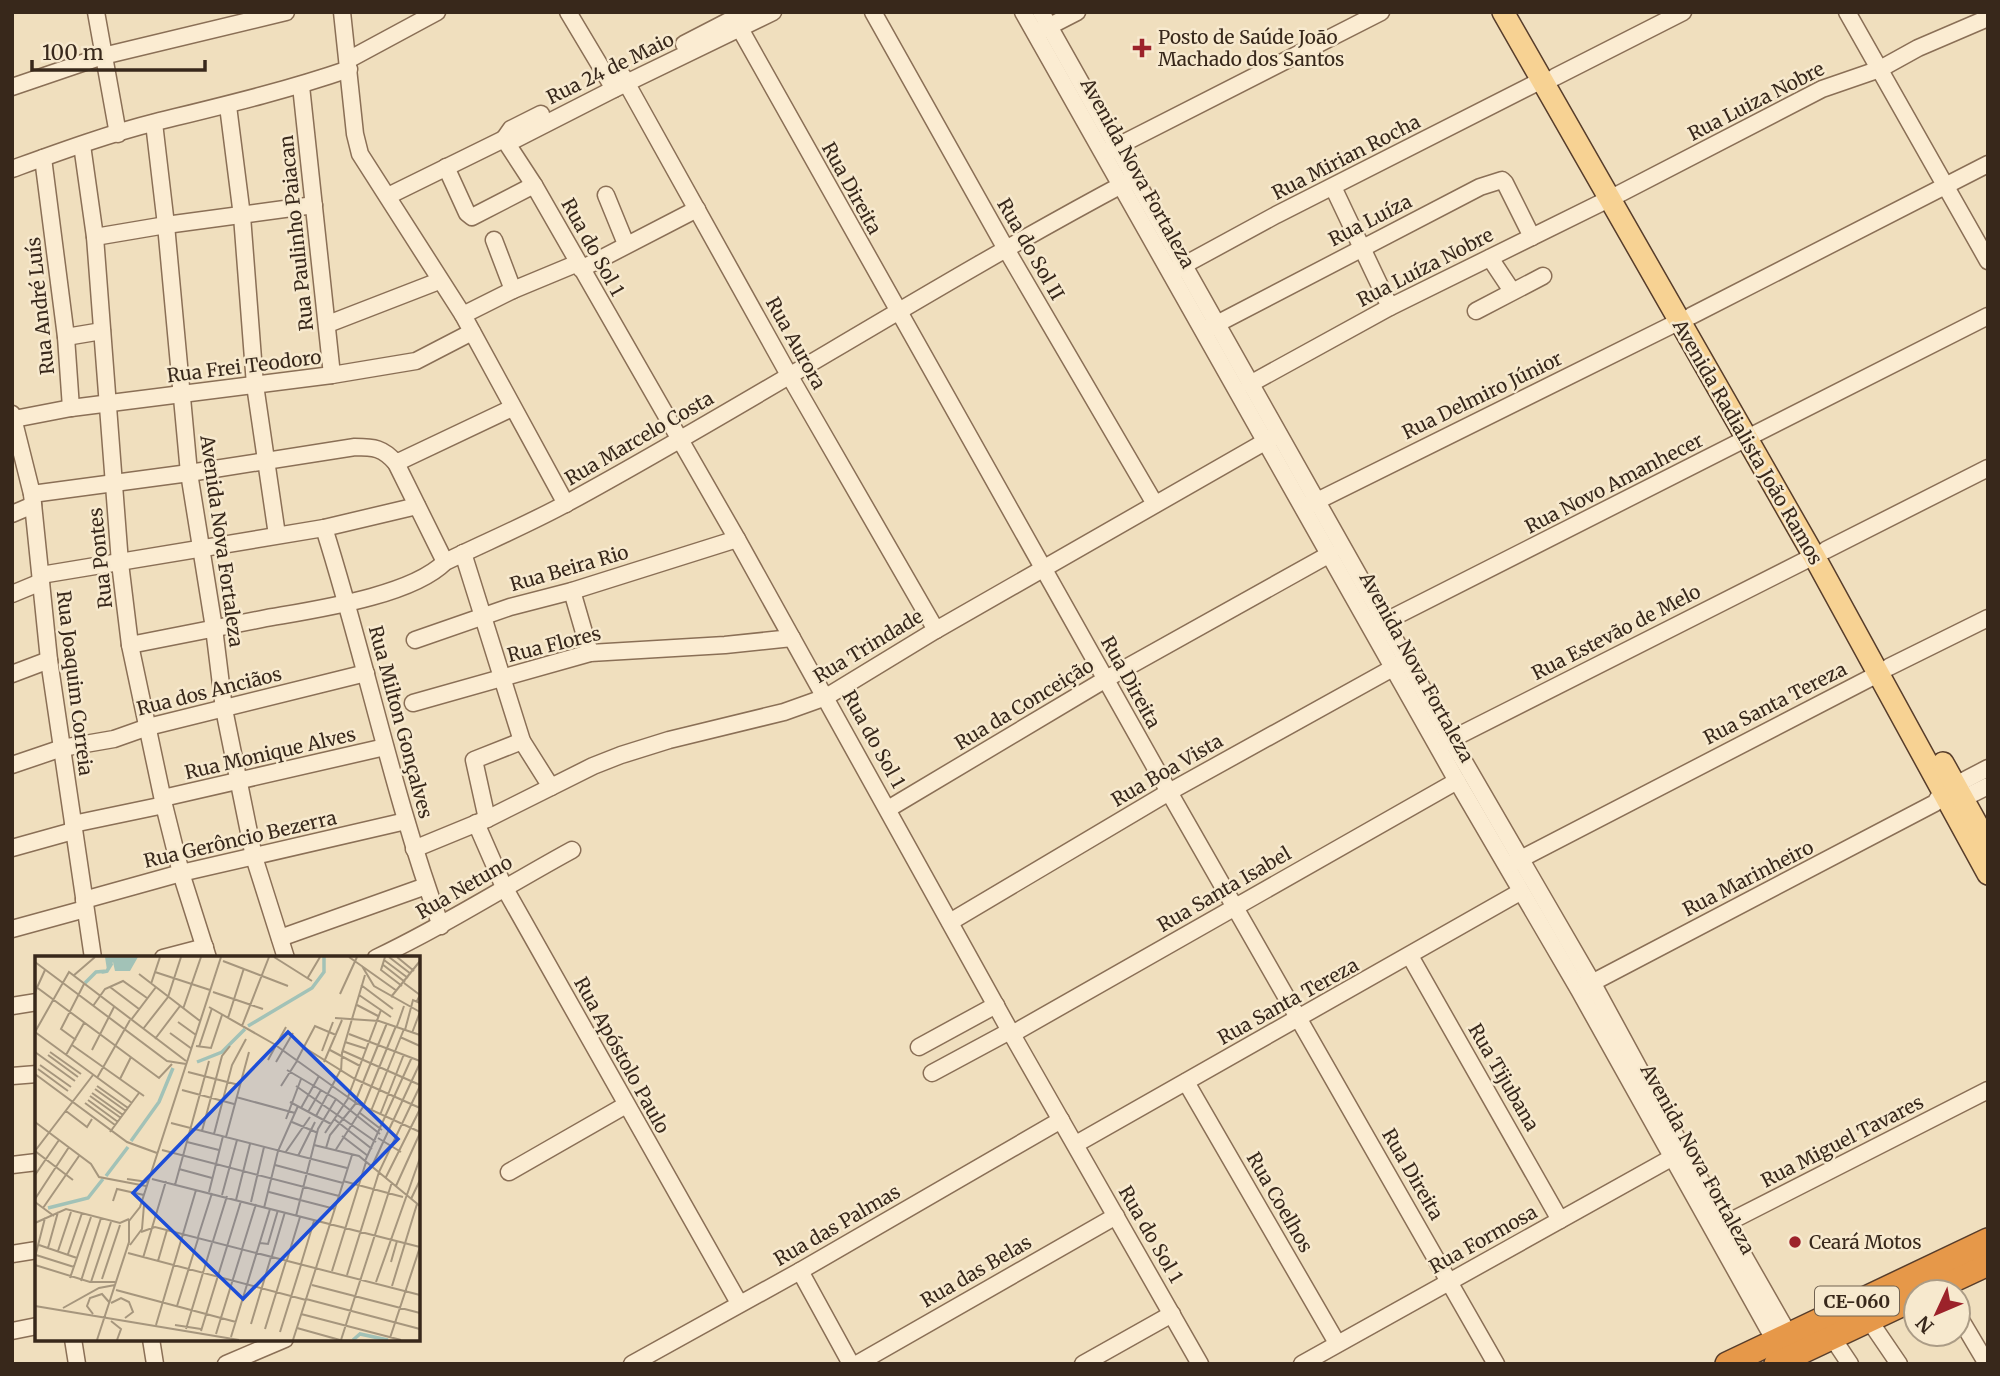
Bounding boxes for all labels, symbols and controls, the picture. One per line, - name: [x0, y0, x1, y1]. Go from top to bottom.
- place label: Posto de Saúde João Machado dos Santos: [1158, 25, 1344, 71]
- street label: Rua 24 de Maio: [542, 27, 678, 109]
- scale bar: [32, 28, 205, 72]
- marker: Posto de Saúde João Machado dos Santos: [1132, 38, 1152, 58]
- text: 100 m: [42, 39, 104, 66]
- street label: Rua Luiza Nobre: [1684, 56, 1828, 146]
- street label: Avenida Nova Fortaleza: [1075, 73, 1200, 272]
- street label: Rua Mirian Rocha: [1268, 109, 1424, 205]
- street label: Rua Paulinho Paiacan: [274, 133, 318, 332]
- street label: Rua Direita: [817, 138, 887, 238]
- street label: Rua Luíza: [1324, 189, 1416, 251]
- street label: Rua do Sol 1: [556, 194, 630, 300]
- street label: Rua do Sol II: [992, 194, 1070, 304]
- street label: Rua Luíza Nobre: [1353, 222, 1497, 312]
- street label: Rua André Luís: [21, 236, 59, 376]
- street label: Rua Aurora: [761, 293, 831, 393]
- street label: Avenida Radialista João Ramos: [1667, 314, 1828, 569]
- street label: Rua Frei Teodoro: [165, 345, 323, 387]
- street label: Rua Delmiro Júnior: [1398, 346, 1566, 444]
- street label: Rua Marcelo Costa: [560, 386, 718, 490]
- street label: Rua Novo Amanhecer: [1521, 427, 1708, 538]
- street label: Avenida Nova Fortaleza: [195, 433, 249, 648]
- street label: Rua Pontes: [83, 506, 117, 610]
- street label: Rua Beira Rio: [507, 540, 631, 596]
- street label: Avenida Nova Fortaleza: [1354, 567, 1479, 766]
- street label: Rua Estevão de Melo: [1528, 579, 1704, 685]
- street label: Rua Joaquim Correia: [52, 589, 98, 777]
- street label: Rua Trindade: [809, 604, 927, 688]
- street label: Rua Flores: [505, 621, 603, 667]
- street label: Rua Milton Gonçalves: [364, 623, 438, 821]
- street label: Rua Direita: [1096, 632, 1166, 732]
- street label: Rua da Conceição: [950, 653, 1098, 755]
- street label: Rua Santa Tereza: [1699, 657, 1851, 749]
- street label: Rua dos Anciãos: [134, 661, 284, 721]
- street label: Rua do Sol 1: [837, 686, 911, 792]
- street label: Rua Monique Alves: [182, 722, 358, 784]
- street label: Rua Boa Vista: [1107, 728, 1227, 812]
- street label: Rua Gerôncio Bezerra: [141, 805, 339, 873]
- street label: Rua Marinheiro: [1679, 835, 1817, 921]
- street label: Rua Santa Isabel: [1153, 841, 1295, 937]
- street label: Rua Netuno: [412, 850, 516, 924]
- street label: Rua Santa Tereza: [1213, 952, 1363, 1050]
- inset map: [35, 956, 420, 1341]
- street label: Rua Apóstolo Paulo: [569, 973, 675, 1137]
- street label: Rua Tijubana: [1464, 1019, 1544, 1135]
- street label: Avenida Nova Fortaleza: [1635, 1059, 1760, 1258]
- street label: Rua Miguel Tavares: [1757, 1090, 1927, 1192]
- street label: Rua Direita: [1377, 1124, 1449, 1224]
- street label: Rua Coelhos: [1242, 1147, 1318, 1257]
- street label: Rua das Palmas: [770, 1179, 904, 1271]
- street label: Rua do Sol 1: [1114, 1181, 1189, 1287]
- street label: Rua Formosa: [1425, 1199, 1541, 1279]
- street label: Rua das Belas: [916, 1230, 1036, 1312]
- place label: Ceará Motos: [1809, 1230, 1922, 1254]
- marker: Ceará Motos: [1787, 1234, 1803, 1250]
- north arrow: [1902, 1278, 1972, 1348]
- road number: CE-060: [1815, 1286, 1899, 1316]
- text: N: [1911, 1311, 1939, 1339]

